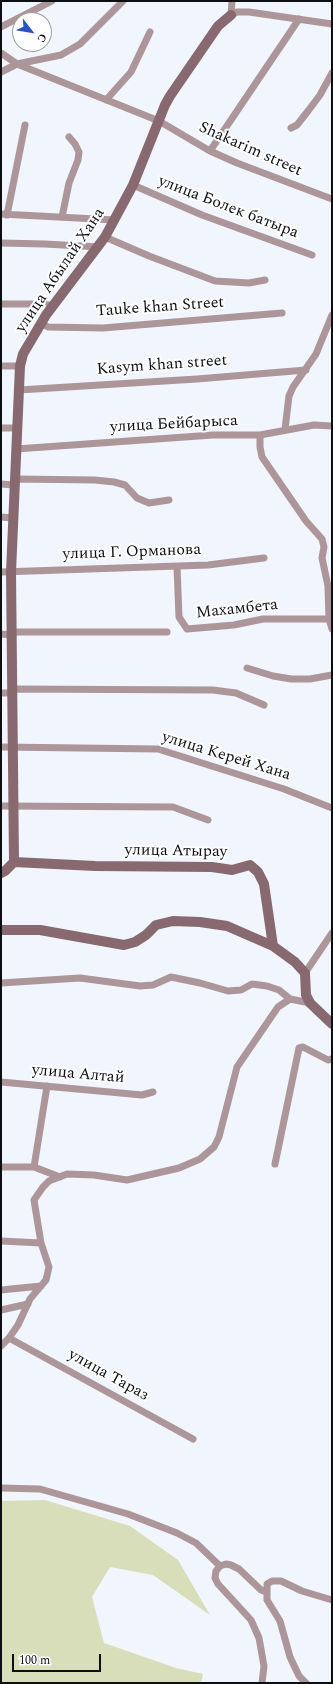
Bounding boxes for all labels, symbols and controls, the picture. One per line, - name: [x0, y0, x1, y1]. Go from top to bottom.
- north arrow: [12, 12, 52, 52]
- text: С: [33, 30, 51, 46]
- street label: Shakarim street: [195, 119, 305, 181]
- street label: улица Болек батыра: [155, 172, 301, 244]
- street label: улица Абылай Хана: [12, 205, 110, 337]
- street label: Tauke khan Street: [95, 294, 225, 322]
- street label: Kasym khan street: [96, 352, 228, 380]
- street label: улица Бейбарыса: [110, 412, 238, 438]
- street label: улица Г. Орманова: [62, 541, 202, 565]
- street label: Махамбета: [195, 596, 279, 624]
- street label: улица Керей Хана: [159, 728, 293, 786]
- street label: улица Атырау: [124, 842, 228, 862]
- street label: улица Алтай: [31, 1061, 125, 1089]
- street label: улица Тараз: [64, 1346, 152, 1406]
- scale bar: [14, 1646, 103, 1672]
- text: 100 m: [19, 1651, 50, 1670]

